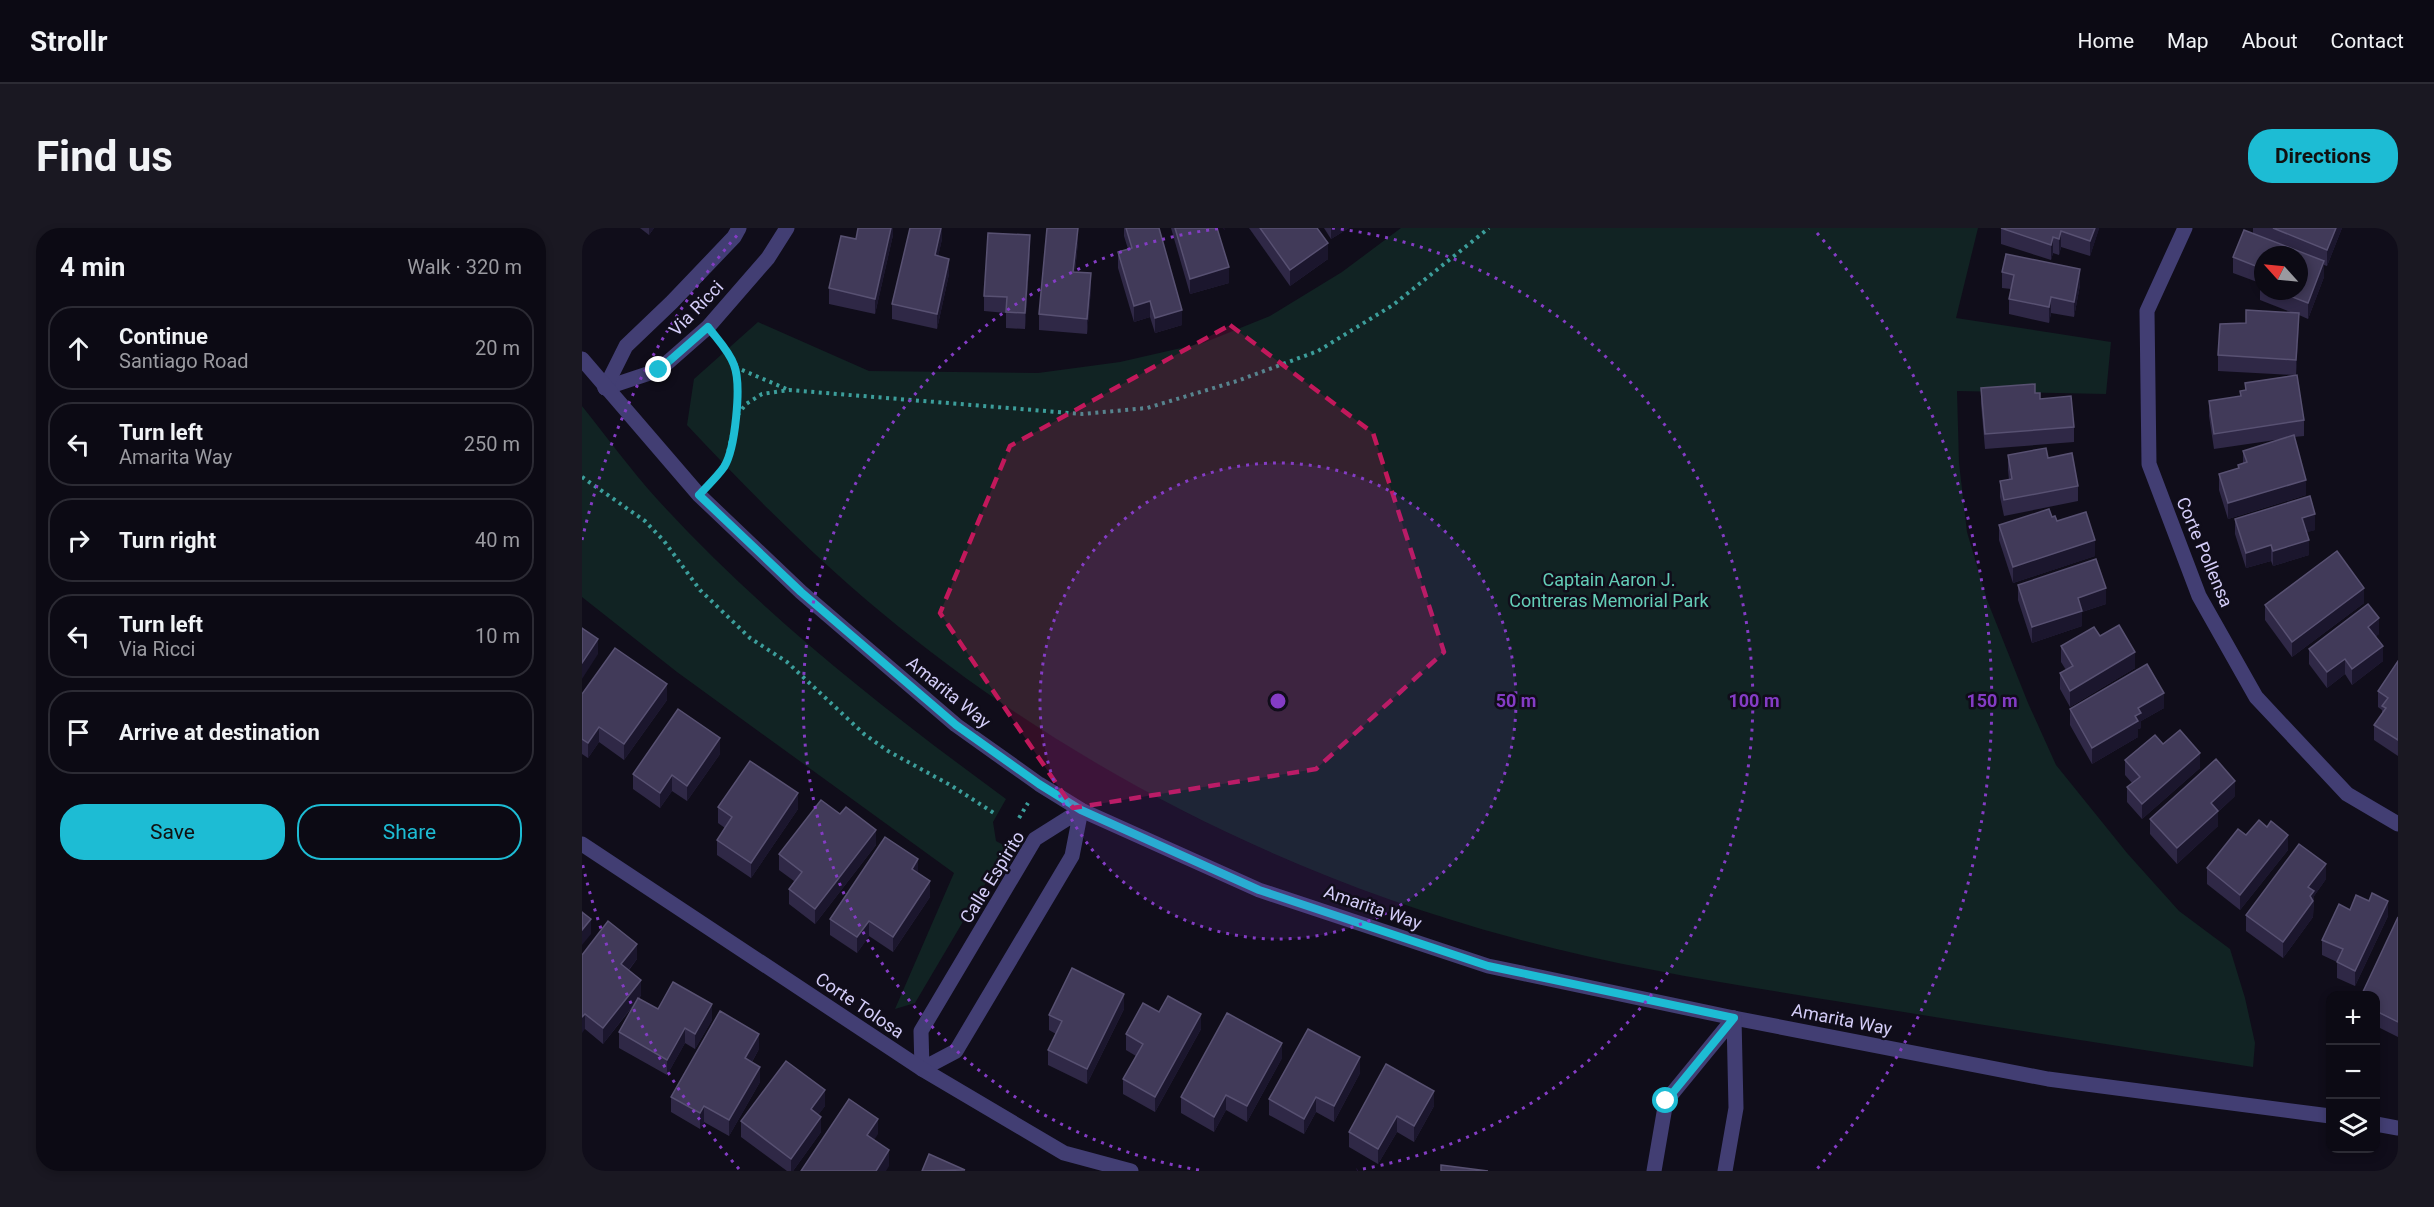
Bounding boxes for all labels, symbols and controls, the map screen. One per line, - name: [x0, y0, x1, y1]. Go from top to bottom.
- text: Strollr: [30, 25, 107, 58]
- text: Home: [2078, 29, 2134, 53]
- text: Map: [2167, 29, 2209, 53]
- text: About: [2242, 29, 2298, 53]
- text: Contact: [2331, 29, 2404, 53]
- button: Directions: [2248, 129, 2398, 183]
- text: Find us: [36, 132, 173, 181]
- north arrow: [2254, 246, 2308, 300]
- text: 4 min: [60, 252, 125, 282]
- text: Walk · 320 m: [407, 255, 522, 279]
- street label: Via Ricci: [665, 276, 727, 340]
- text: Continue: [119, 324, 208, 349]
- icon: ahead: [62, 332, 95, 365]
- text: 20 m: [475, 336, 520, 360]
- text: Santiago Road: [119, 349, 249, 373]
- route end: [645, 356, 671, 382]
- text: Turn left: [119, 420, 203, 445]
- icon: left: [62, 428, 95, 461]
- text: 250 m: [464, 432, 520, 456]
- text: Amarita Way: [119, 445, 232, 469]
- street label: Corte Pollensa: [2172, 494, 2238, 610]
- icon: right: [62, 524, 95, 557]
- text: Turn right: [119, 528, 216, 553]
- text: 40 m: [475, 528, 520, 552]
- park label: Captain Aaron J. Contreras Memorial Park: [1509, 569, 1710, 611]
- text: Turn left: [119, 612, 203, 637]
- icon: left: [62, 620, 95, 653]
- text: 10 m: [475, 624, 520, 648]
- text: Via Ricci: [119, 637, 195, 661]
- street label: Amarita Way: [903, 652, 996, 732]
- text: 50 m: [1496, 690, 1536, 711]
- text: 100 m: [1728, 690, 1780, 711]
- text: 150 m: [1966, 690, 2018, 711]
- centre of rings: [1268, 691, 1288, 711]
- icon: arrive: [62, 716, 95, 749]
- text: Arrive at destination: [119, 720, 320, 745]
- button: Save: [60, 804, 285, 860]
- button: Share: [297, 804, 522, 860]
- street label: Calle Espirito: [955, 827, 1029, 927]
- street label: Amarita Way: [1321, 881, 1425, 934]
- street label: Corte Tolosa: [812, 968, 908, 1042]
- map controls: [2326, 991, 2380, 1153]
- button: +: [2326, 991, 2380, 1045]
- street label: Amarita Way: [1790, 999, 1894, 1039]
- button: −: [2326, 1045, 2380, 1099]
- route start: [1652, 1087, 1678, 1113]
- button: layers: [2326, 1099, 2380, 1153]

